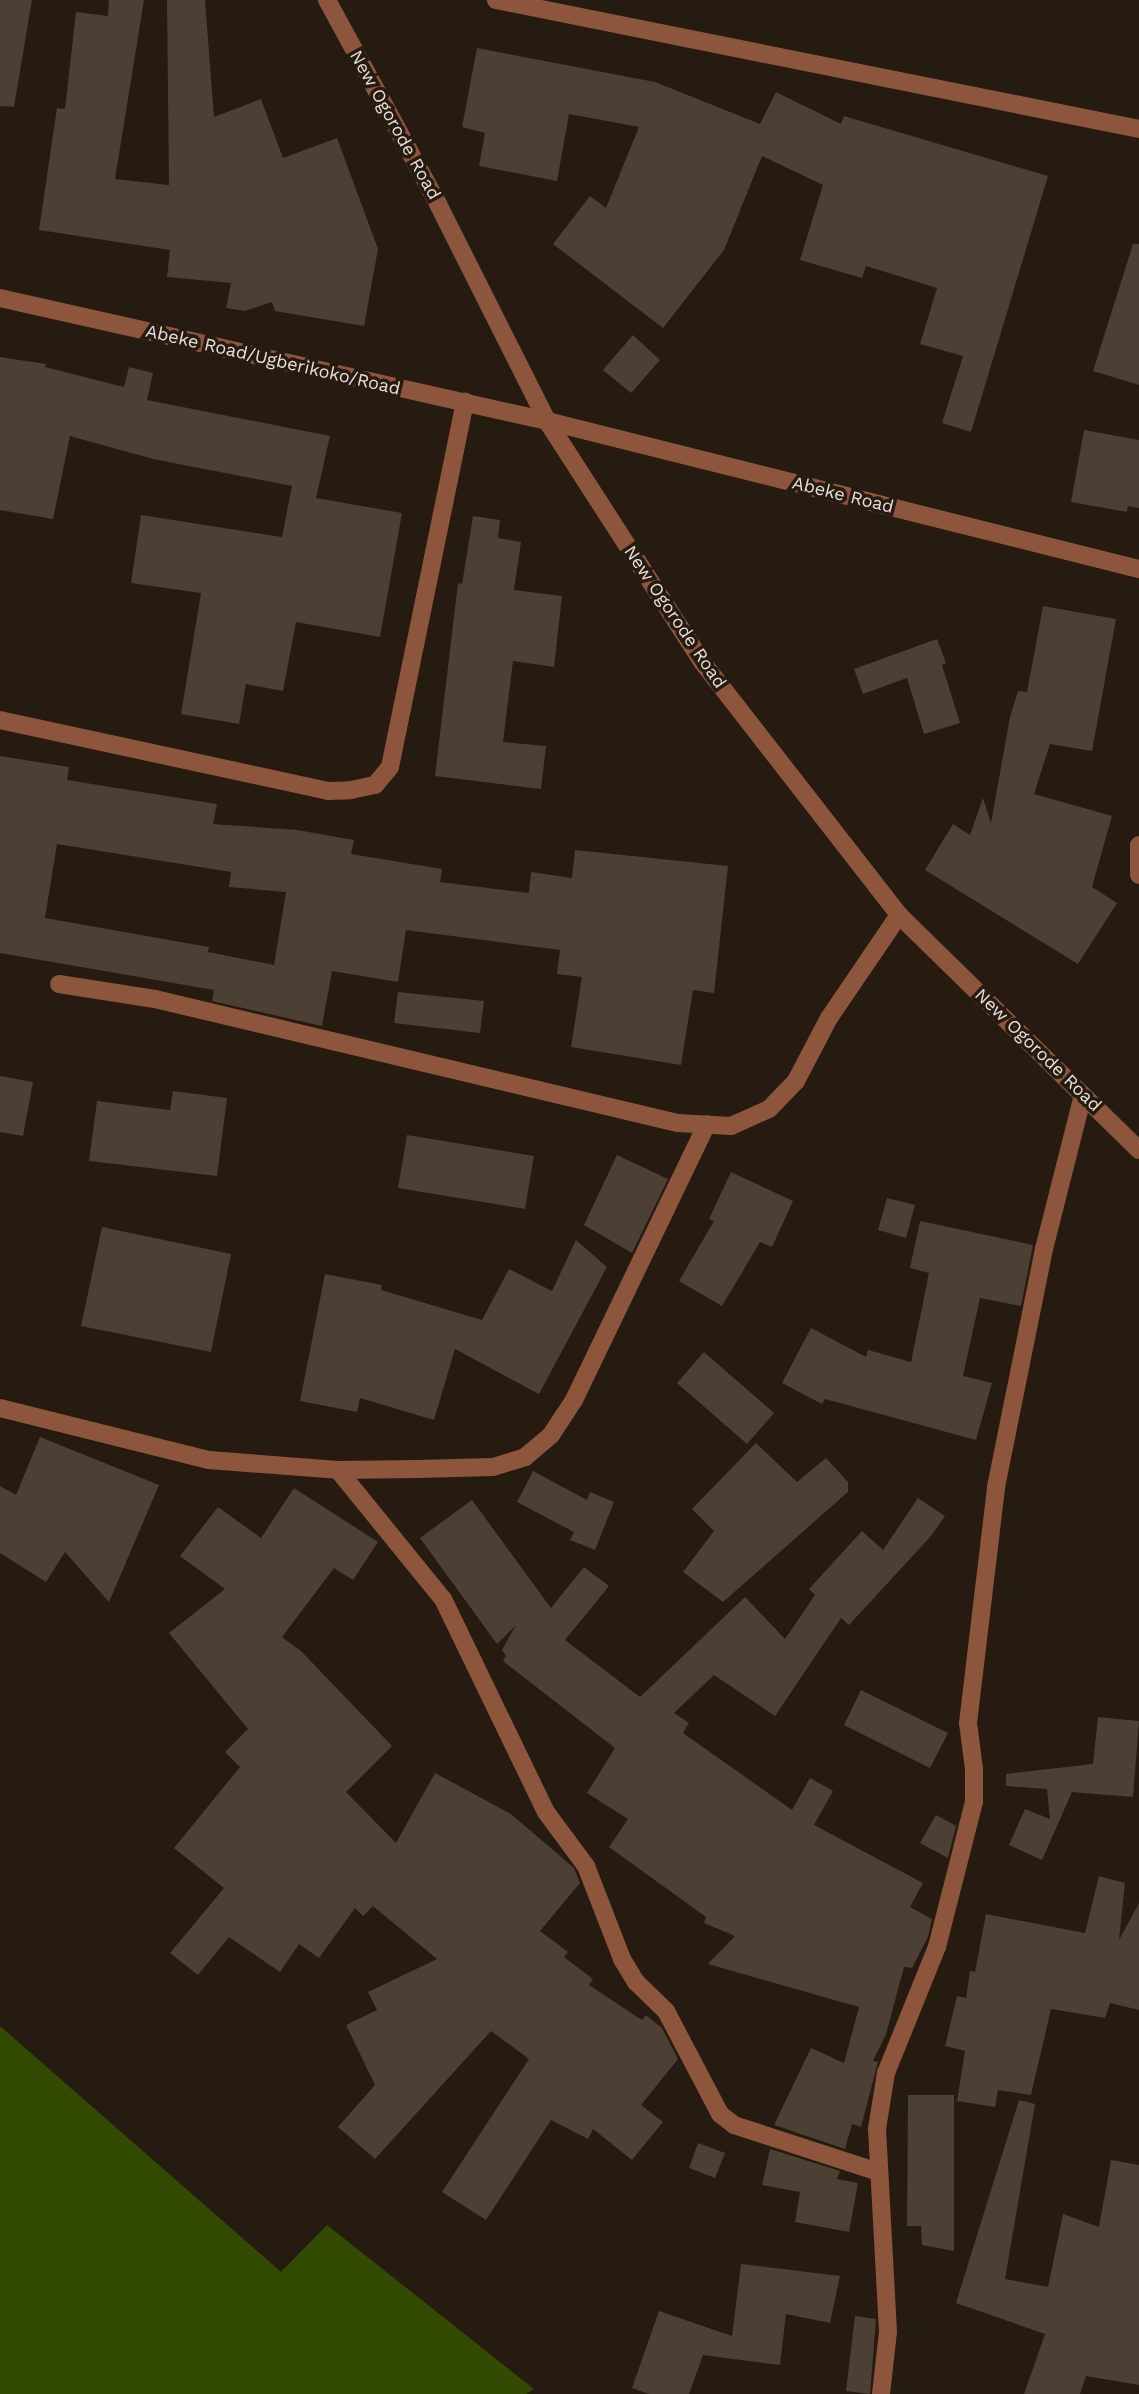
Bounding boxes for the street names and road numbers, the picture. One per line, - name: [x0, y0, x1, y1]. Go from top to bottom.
- street label: New Ogorode Road: [345, 46, 445, 204]
- street label: Abeke Road/Ugberikoko/Road: [144, 320, 402, 400]
- street label: Abeke Road: [790, 472, 896, 518]
- street label: New Ogorode Road: [619, 541, 731, 693]
- street label: New Ogorode Road: [970, 984, 1106, 1116]

